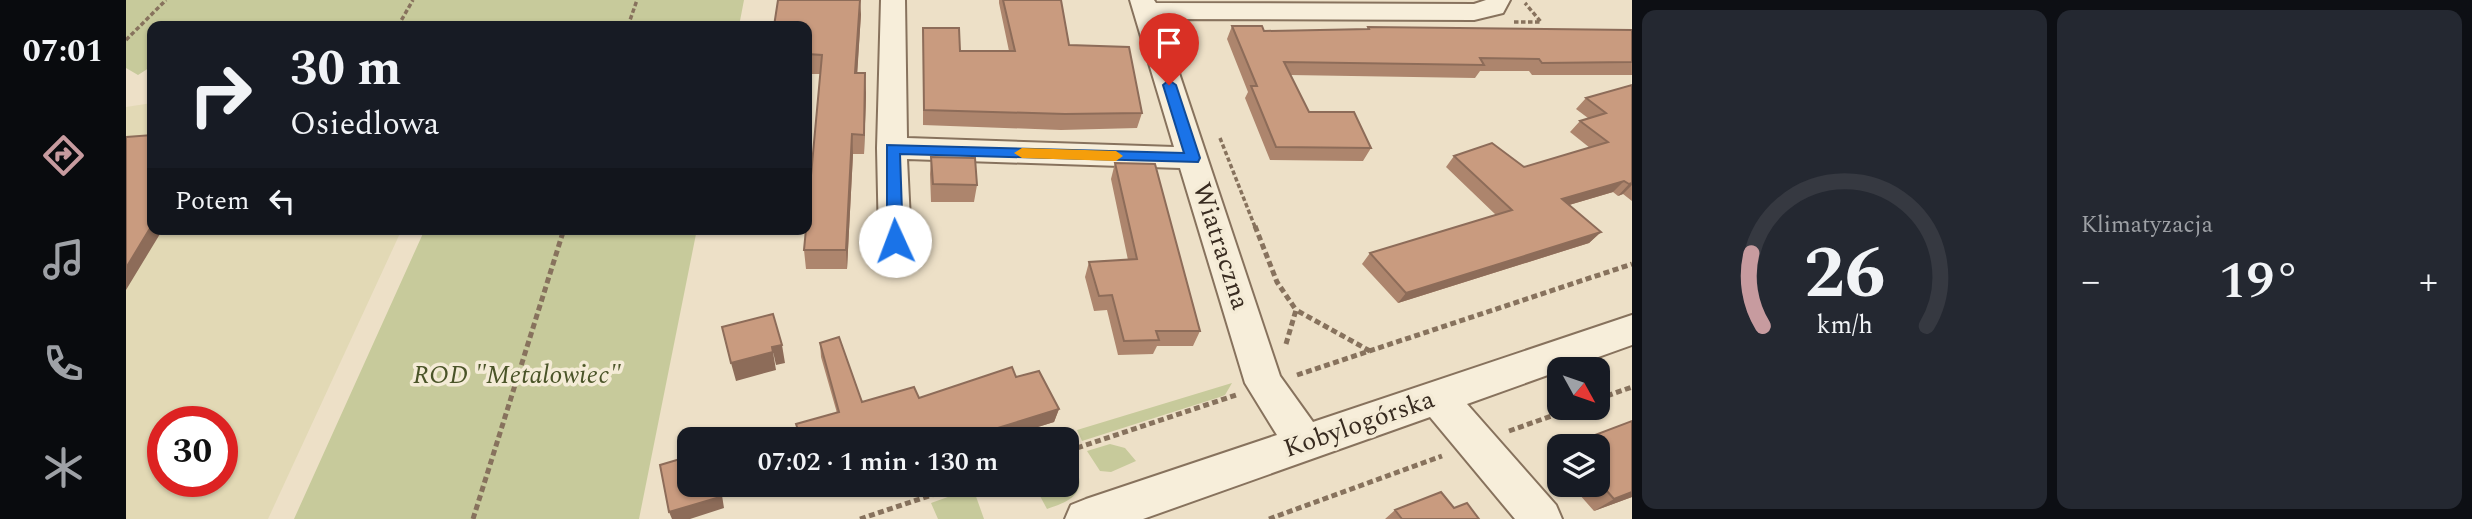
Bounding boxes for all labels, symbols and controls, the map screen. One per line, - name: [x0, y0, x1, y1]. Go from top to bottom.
- pin: [1139, 13, 1199, 85]
- icon: arrive: [1150, 24, 1188, 62]
- text: 07:01: [23, 27, 103, 76]
- text: 30 m: [290, 32, 401, 107]
- icon: right: [175, 49, 266, 140]
- text: Osiedlowa: [290, 100, 439, 149]
- icon: directions: [39, 131, 88, 180]
- street label: Wiatraczna: [1182, 177, 1260, 315]
- text: Potem: [175, 181, 249, 221]
- icon: left: [263, 182, 301, 220]
- position arrow: [858, 204, 932, 278]
- text: Klimatyzacja: [2081, 208, 2213, 243]
- text: 26: [1804, 219, 1885, 330]
- icon: music: [39, 235, 88, 284]
- text: 19°: [2219, 242, 2300, 321]
- text: −: [2081, 253, 2100, 311]
- text: +: [2419, 253, 2438, 311]
- text: km/h: [1816, 306, 1873, 344]
- icon: phone: [39, 339, 88, 388]
- park label: ROD "Metalowiec": [413, 355, 621, 395]
- north arrow: [1547, 357, 1610, 420]
- map controls: [1547, 357, 1610, 497]
- street label: Kobylogórska: [1278, 379, 1440, 468]
- speed limit sign: 30: [147, 406, 238, 497]
- button: layers: [1547, 434, 1610, 497]
- text: 07:02 · 1 min · 130 m: [758, 442, 998, 482]
- icon: climate: [39, 443, 88, 492]

